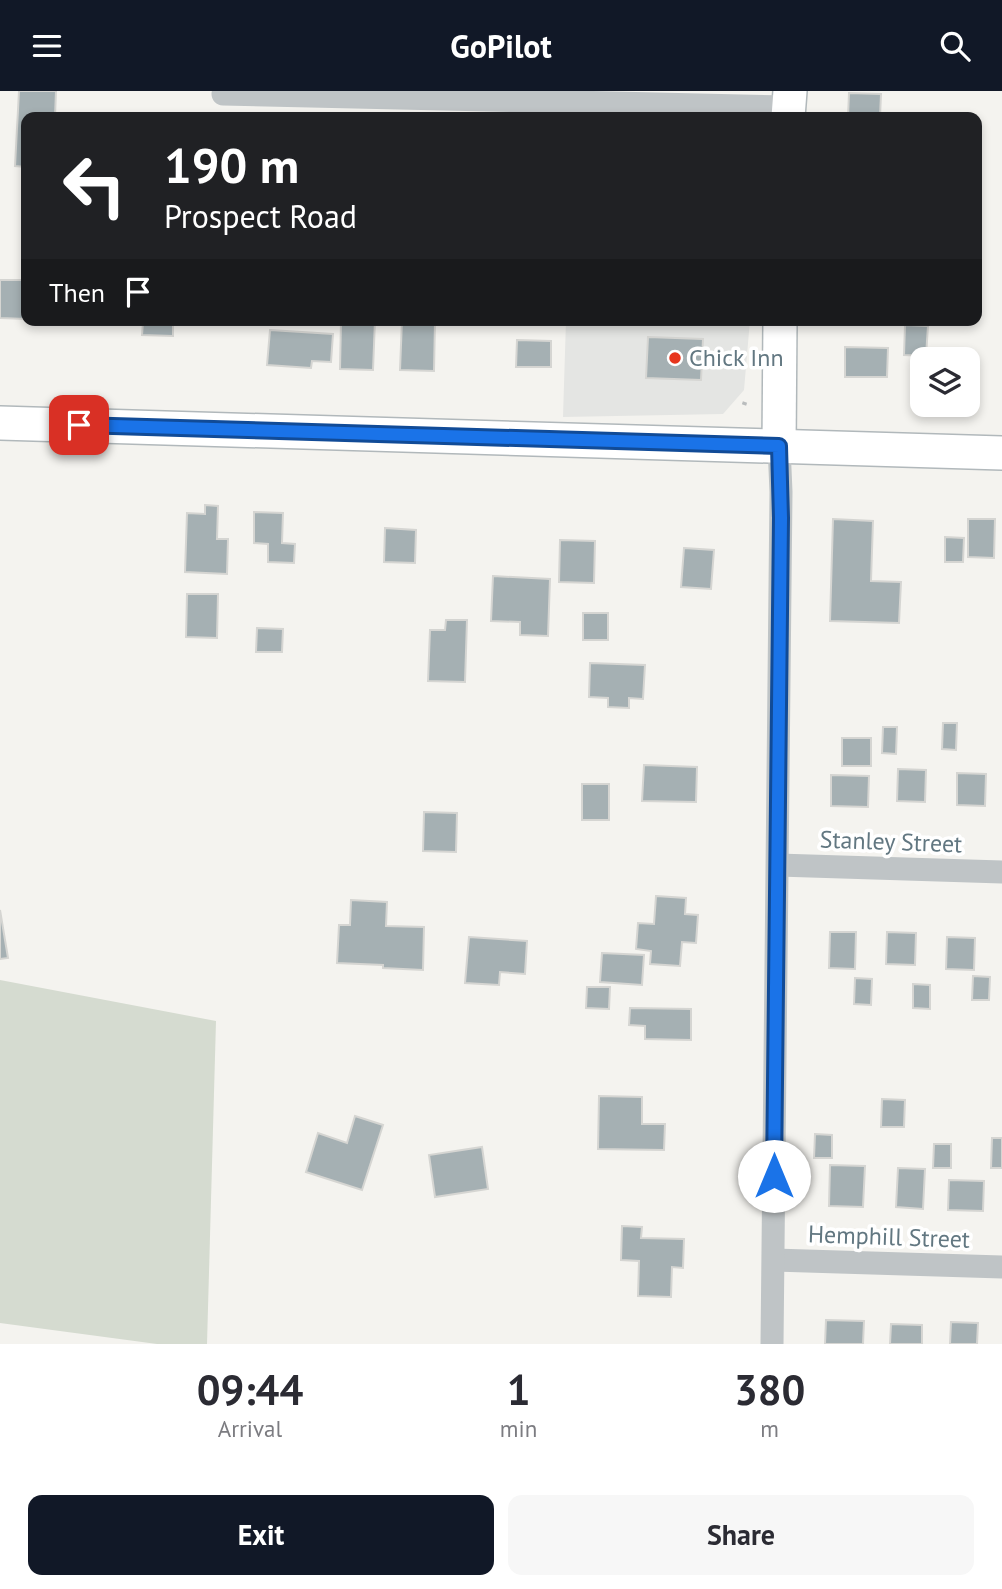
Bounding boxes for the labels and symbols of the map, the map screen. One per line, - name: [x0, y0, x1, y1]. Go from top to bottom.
- place label: Chick Inn: [689, 342, 784, 373]
- marker: Chick Inn: [667, 350, 683, 366]
- pin: [49, 395, 109, 455]
- street label: Stanley Street: [819, 824, 963, 859]
- position arrow: [737, 1139, 811, 1213]
- street label: Hemphill Street: [807, 1218, 971, 1255]

